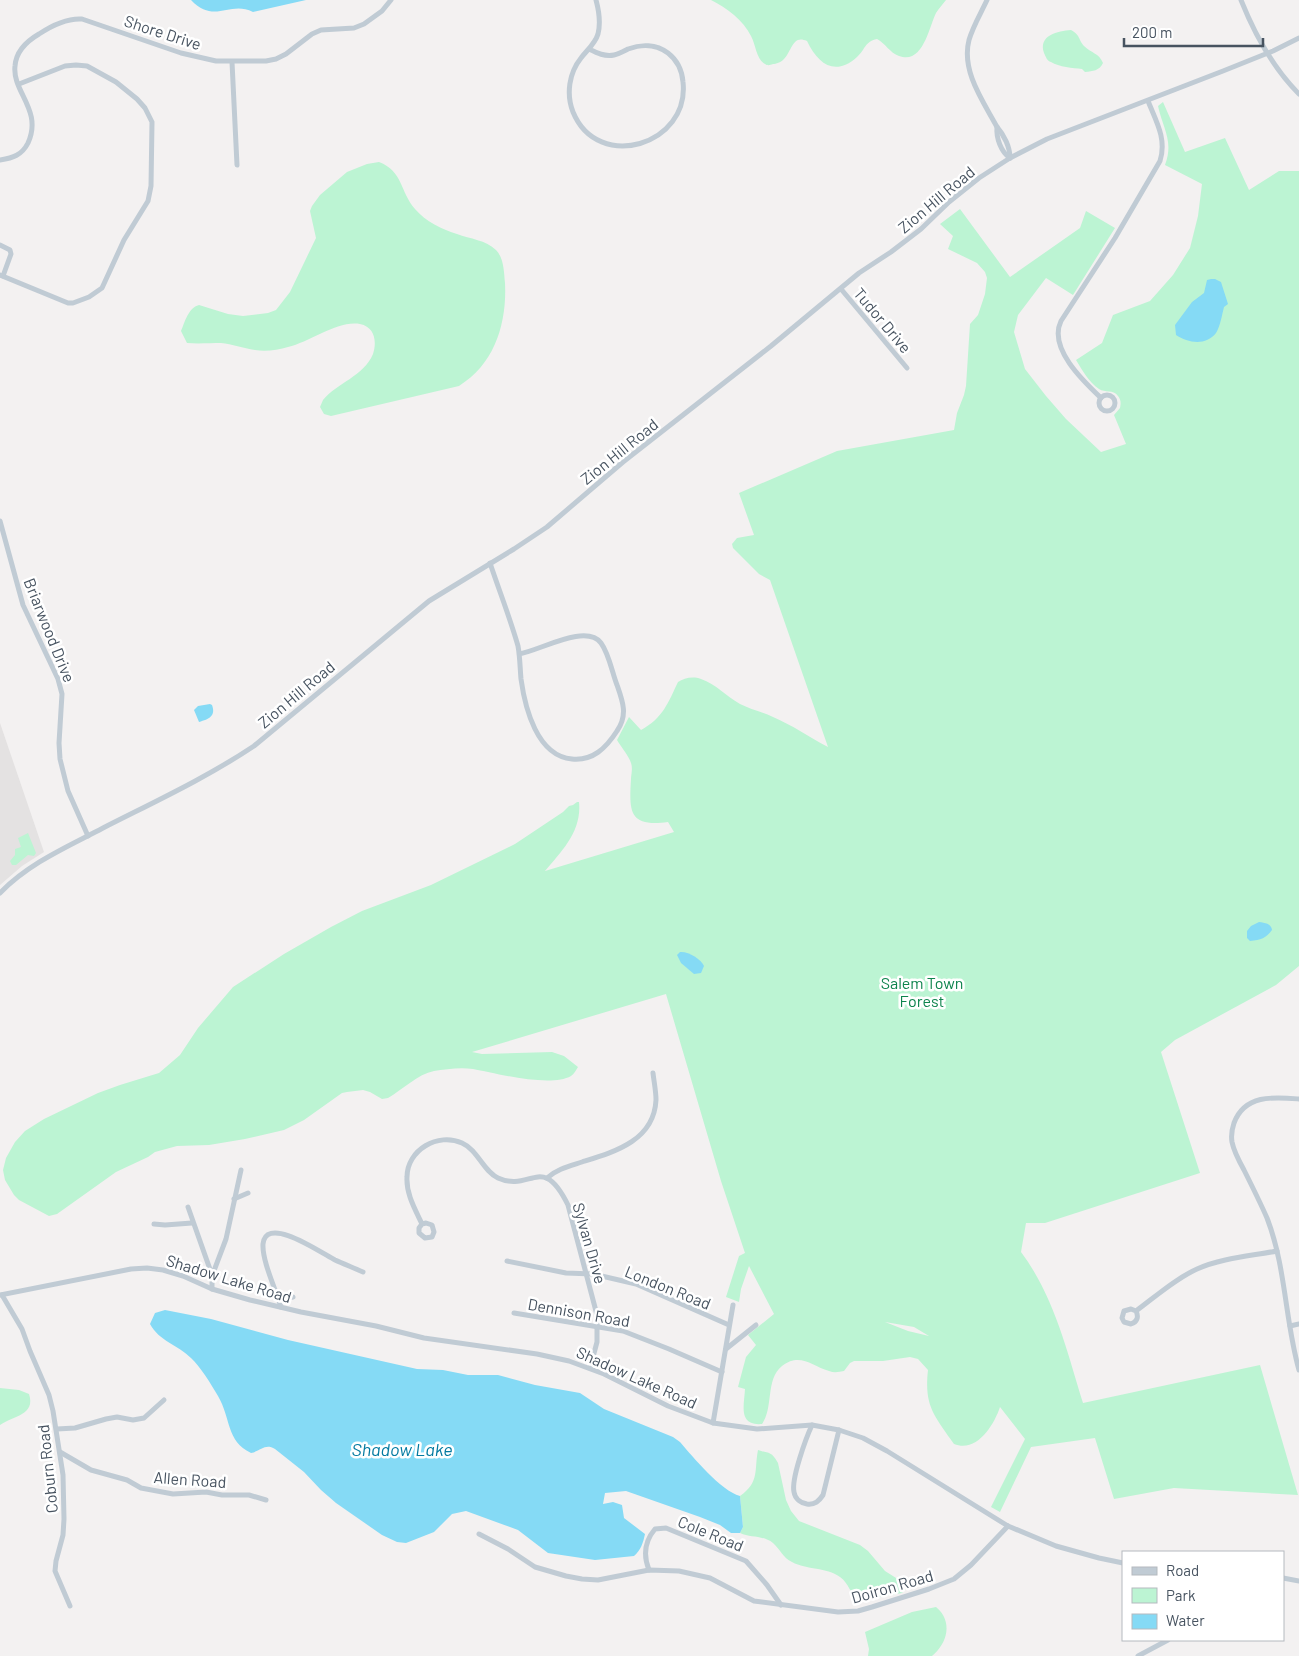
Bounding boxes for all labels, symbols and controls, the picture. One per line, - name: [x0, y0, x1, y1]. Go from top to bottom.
- street label: Shore Drive: [122, 11, 204, 53]
- scale bar: [1124, 15, 1263, 47]
- text: 200 m: [1132, 23, 1172, 41]
- street label: Zion Hill Road: [894, 162, 978, 236]
- street label: Tudor Drive: [850, 284, 916, 356]
- street label: Zion Hill Road: [577, 414, 661, 488]
- street label: Briarwood Drive: [20, 575, 80, 685]
- street label: Zion Hill Road: [254, 657, 338, 731]
- park label: Salem Town Forest: [881, 973, 963, 1010]
- street label: Sylvan Drive: [569, 1200, 611, 1286]
- street label: Shadow Lake Road: [164, 1250, 294, 1306]
- street label: London Road: [622, 1261, 714, 1313]
- street label: Dennison Road: [526, 1294, 632, 1330]
- street label: Shadow Lake Road: [574, 1342, 700, 1412]
- street label: Coburn Road: [33, 1424, 61, 1514]
- water label: Shadow Lake: [351, 1438, 453, 1460]
- street label: Allen Road: [153, 1467, 227, 1491]
- street label: Cole Road: [675, 1511, 747, 1555]
- legend: [1122, 1551, 1284, 1641]
- text: Road: [1166, 1561, 1199, 1579]
- street label: Doiron Road: [849, 1565, 935, 1607]
- text: Park: [1166, 1586, 1196, 1604]
- text: Water: [1166, 1611, 1205, 1629]

